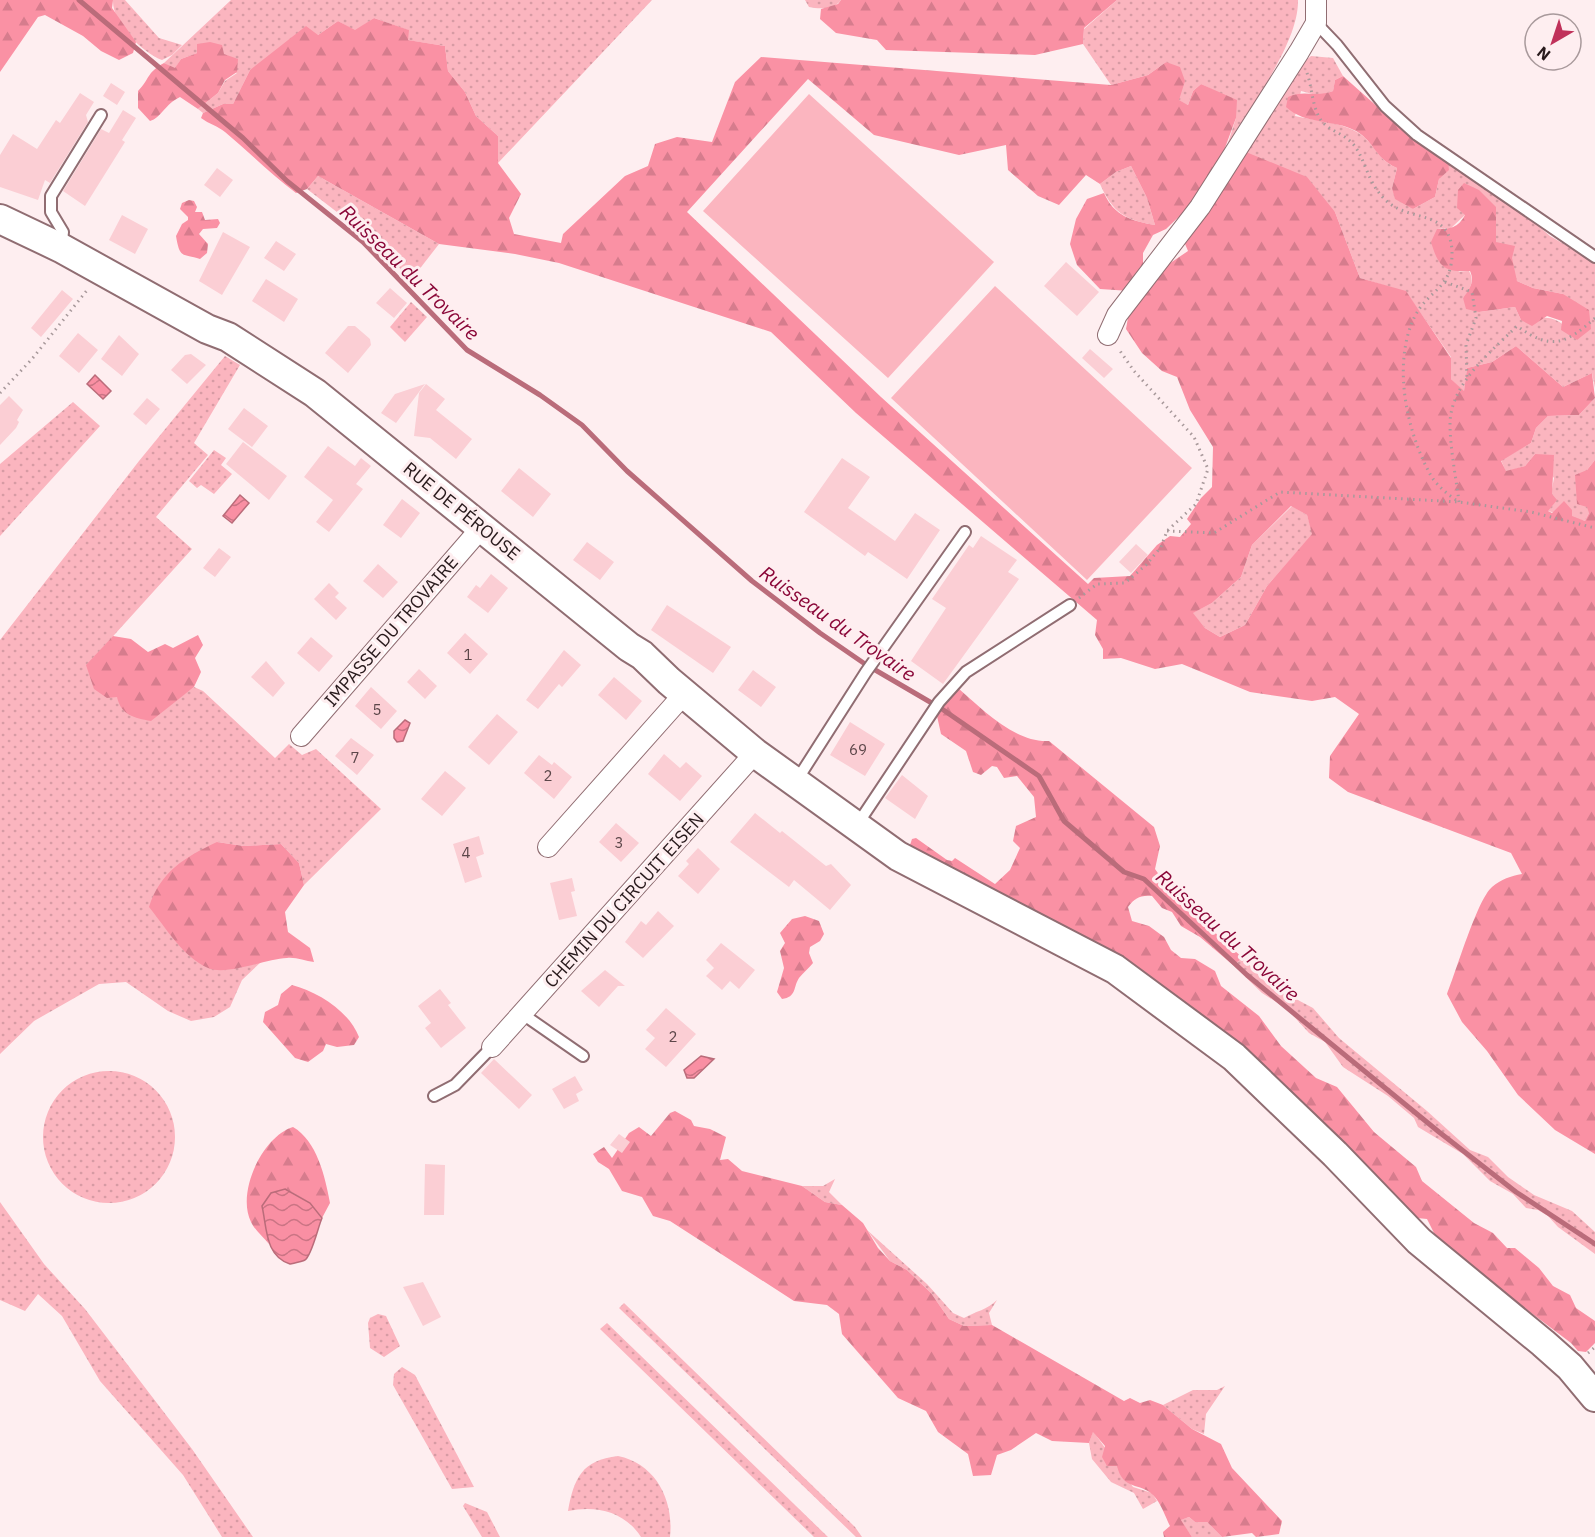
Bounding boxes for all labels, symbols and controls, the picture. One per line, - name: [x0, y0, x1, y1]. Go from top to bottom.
- north arrow: [1523, 12, 1583, 72]
- text: N: [1533, 42, 1554, 65]
- water label: Ruisseau du Trovaire: [334, 198, 486, 346]
- street label: RUE DE PÉROUSE: [399, 457, 525, 565]
- street label: IMPASSE DU TROVAIRE: [319, 551, 463, 711]
- water label: Ruisseau du Trovaire: [755, 559, 921, 687]
- house number: 1: [463, 645, 473, 664]
- house number: 5: [372, 700, 382, 719]
- house number: 69: [849, 740, 867, 759]
- house number: 7: [350, 748, 360, 767]
- house number: 2: [543, 766, 553, 785]
- street label: CHEMIN DU CIRCUIT EISEN: [539, 808, 709, 992]
- house number: 3: [614, 833, 624, 852]
- house number: 4: [461, 843, 471, 862]
- water label: Ruisseau du Trovaire: [1150, 863, 1306, 1007]
- house number: 2: [668, 1027, 678, 1046]

